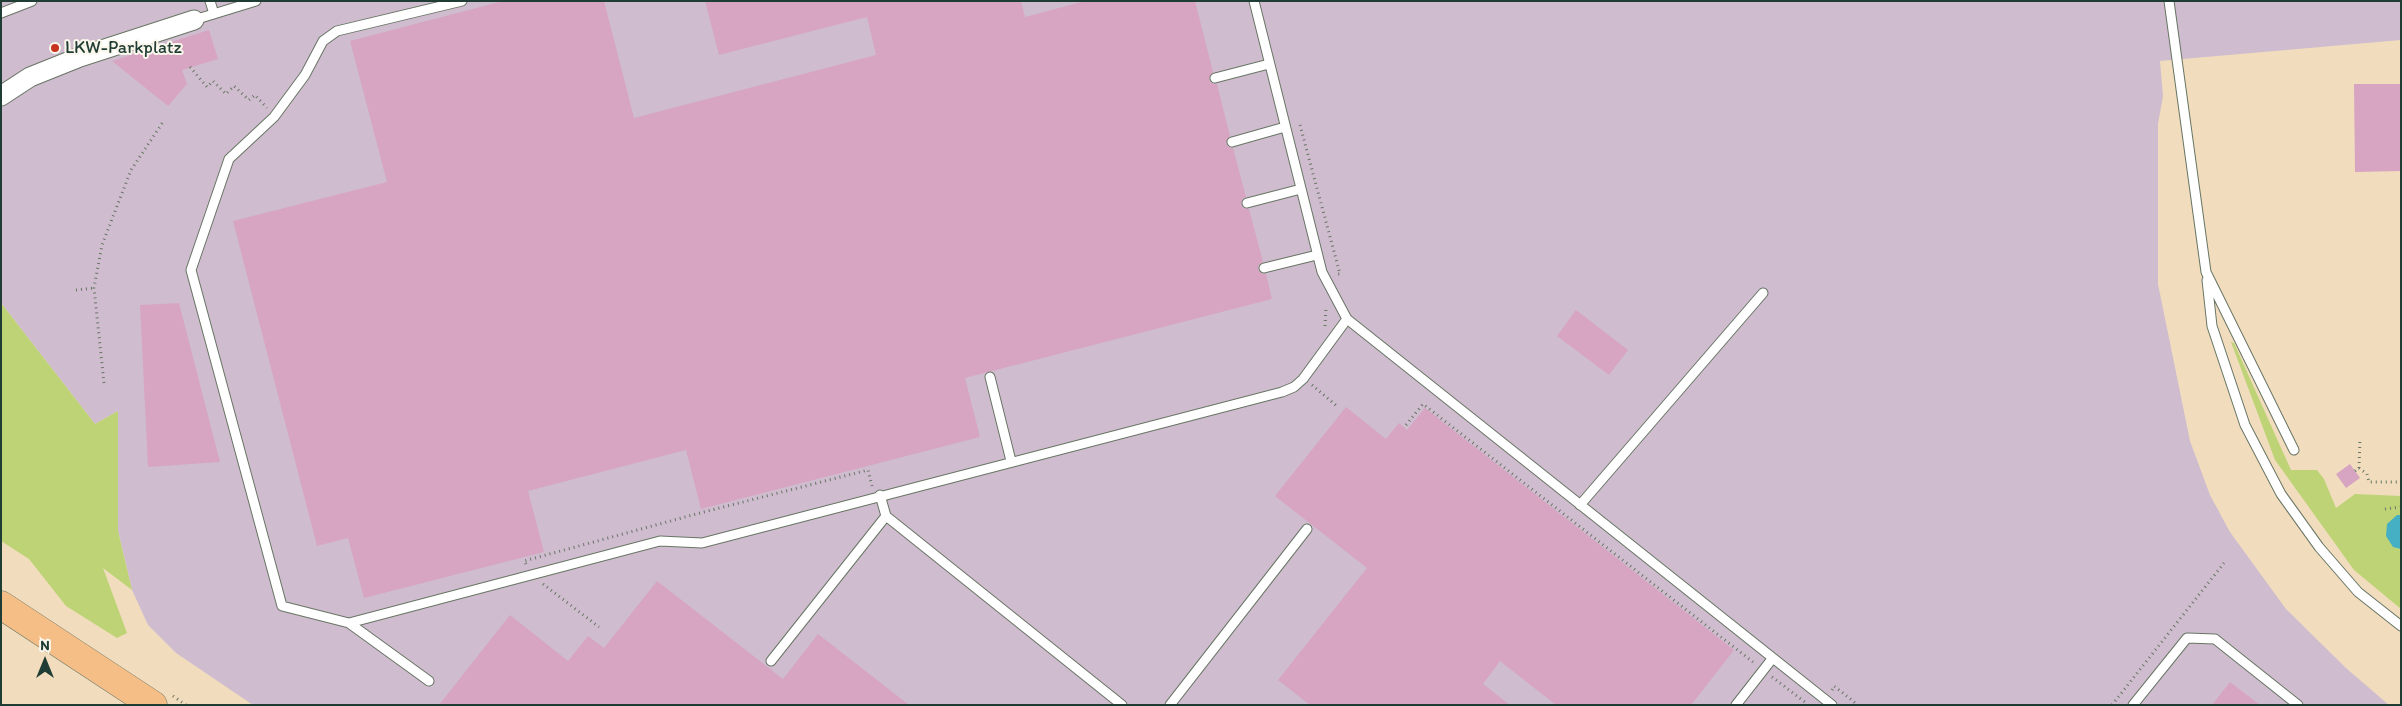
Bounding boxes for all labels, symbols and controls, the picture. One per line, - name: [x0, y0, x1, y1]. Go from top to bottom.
- place label: LKW-Parkplatz: [65, 37, 182, 59]
- marker: LKW-Parkplatz: [49, 42, 61, 54]
- north arrow: [20, 636, 70, 686]
- text: N: [40, 637, 50, 654]

